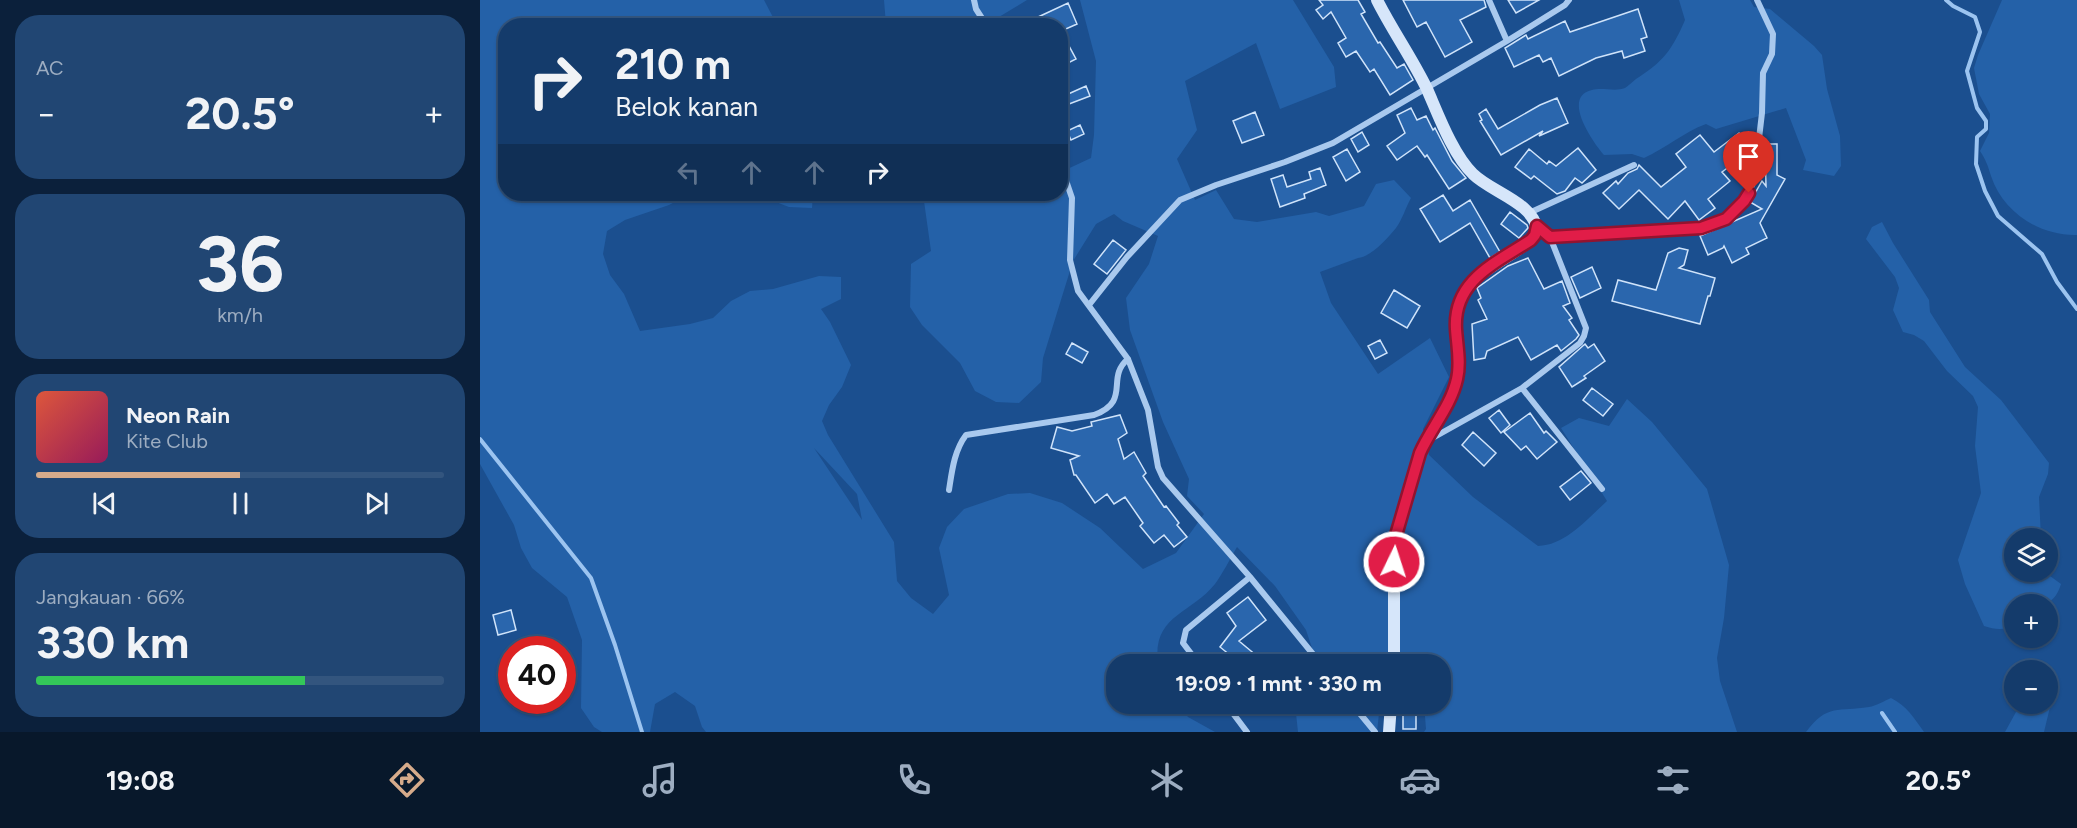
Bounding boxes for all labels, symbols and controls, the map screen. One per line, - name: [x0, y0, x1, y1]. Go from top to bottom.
- text: 210 m: [615, 39, 731, 90]
- icon: right: [516, 42, 594, 120]
- text: AC: [36, 56, 64, 80]
- text: 20.5°: [185, 86, 295, 140]
- text: Belok kanan: [615, 90, 758, 123]
- text: −: [36, 94, 57, 133]
- text: +: [423, 94, 444, 133]
- pin: [1723, 131, 1774, 193]
- icon: arrive: [1732, 140, 1765, 173]
- icon: left: [672, 156, 705, 189]
- icon: ahead: [735, 156, 768, 189]
- icon: ahead: [798, 156, 831, 189]
- icon: right: [861, 156, 894, 189]
- text: 36: [196, 217, 284, 311]
- text: km/h: [217, 303, 263, 327]
- text: Neon Rain: [126, 402, 230, 429]
- text: Kite Club: [126, 429, 208, 453]
- icon: previous: [88, 487, 121, 520]
- icon: pause: [224, 487, 257, 520]
- icon: next: [360, 487, 393, 520]
- map controls: [2004, 528, 2058, 714]
- button: layers: [2004, 528, 2058, 582]
- position arrow: [1362, 530, 1426, 594]
- text: Jangkauan · 66%: [36, 585, 185, 609]
- button: +: [2004, 594, 2058, 648]
- text: 330 km: [36, 615, 189, 669]
- speed limit sign: 40: [498, 636, 576, 714]
- button: −: [2004, 660, 2058, 714]
- text: 19:09 · 1 mnt · 330 m: [1175, 670, 1382, 697]
- icon: directions: [386, 759, 428, 801]
- icon: music: [639, 759, 681, 801]
- icon: phone: [893, 759, 935, 801]
- icon: climate: [1146, 759, 1188, 801]
- icon: car: [1399, 759, 1441, 801]
- icon: filters: [1652, 759, 1694, 801]
- text: 19:08: [106, 764, 175, 797]
- text: 20.5°: [1906, 764, 1971, 797]

